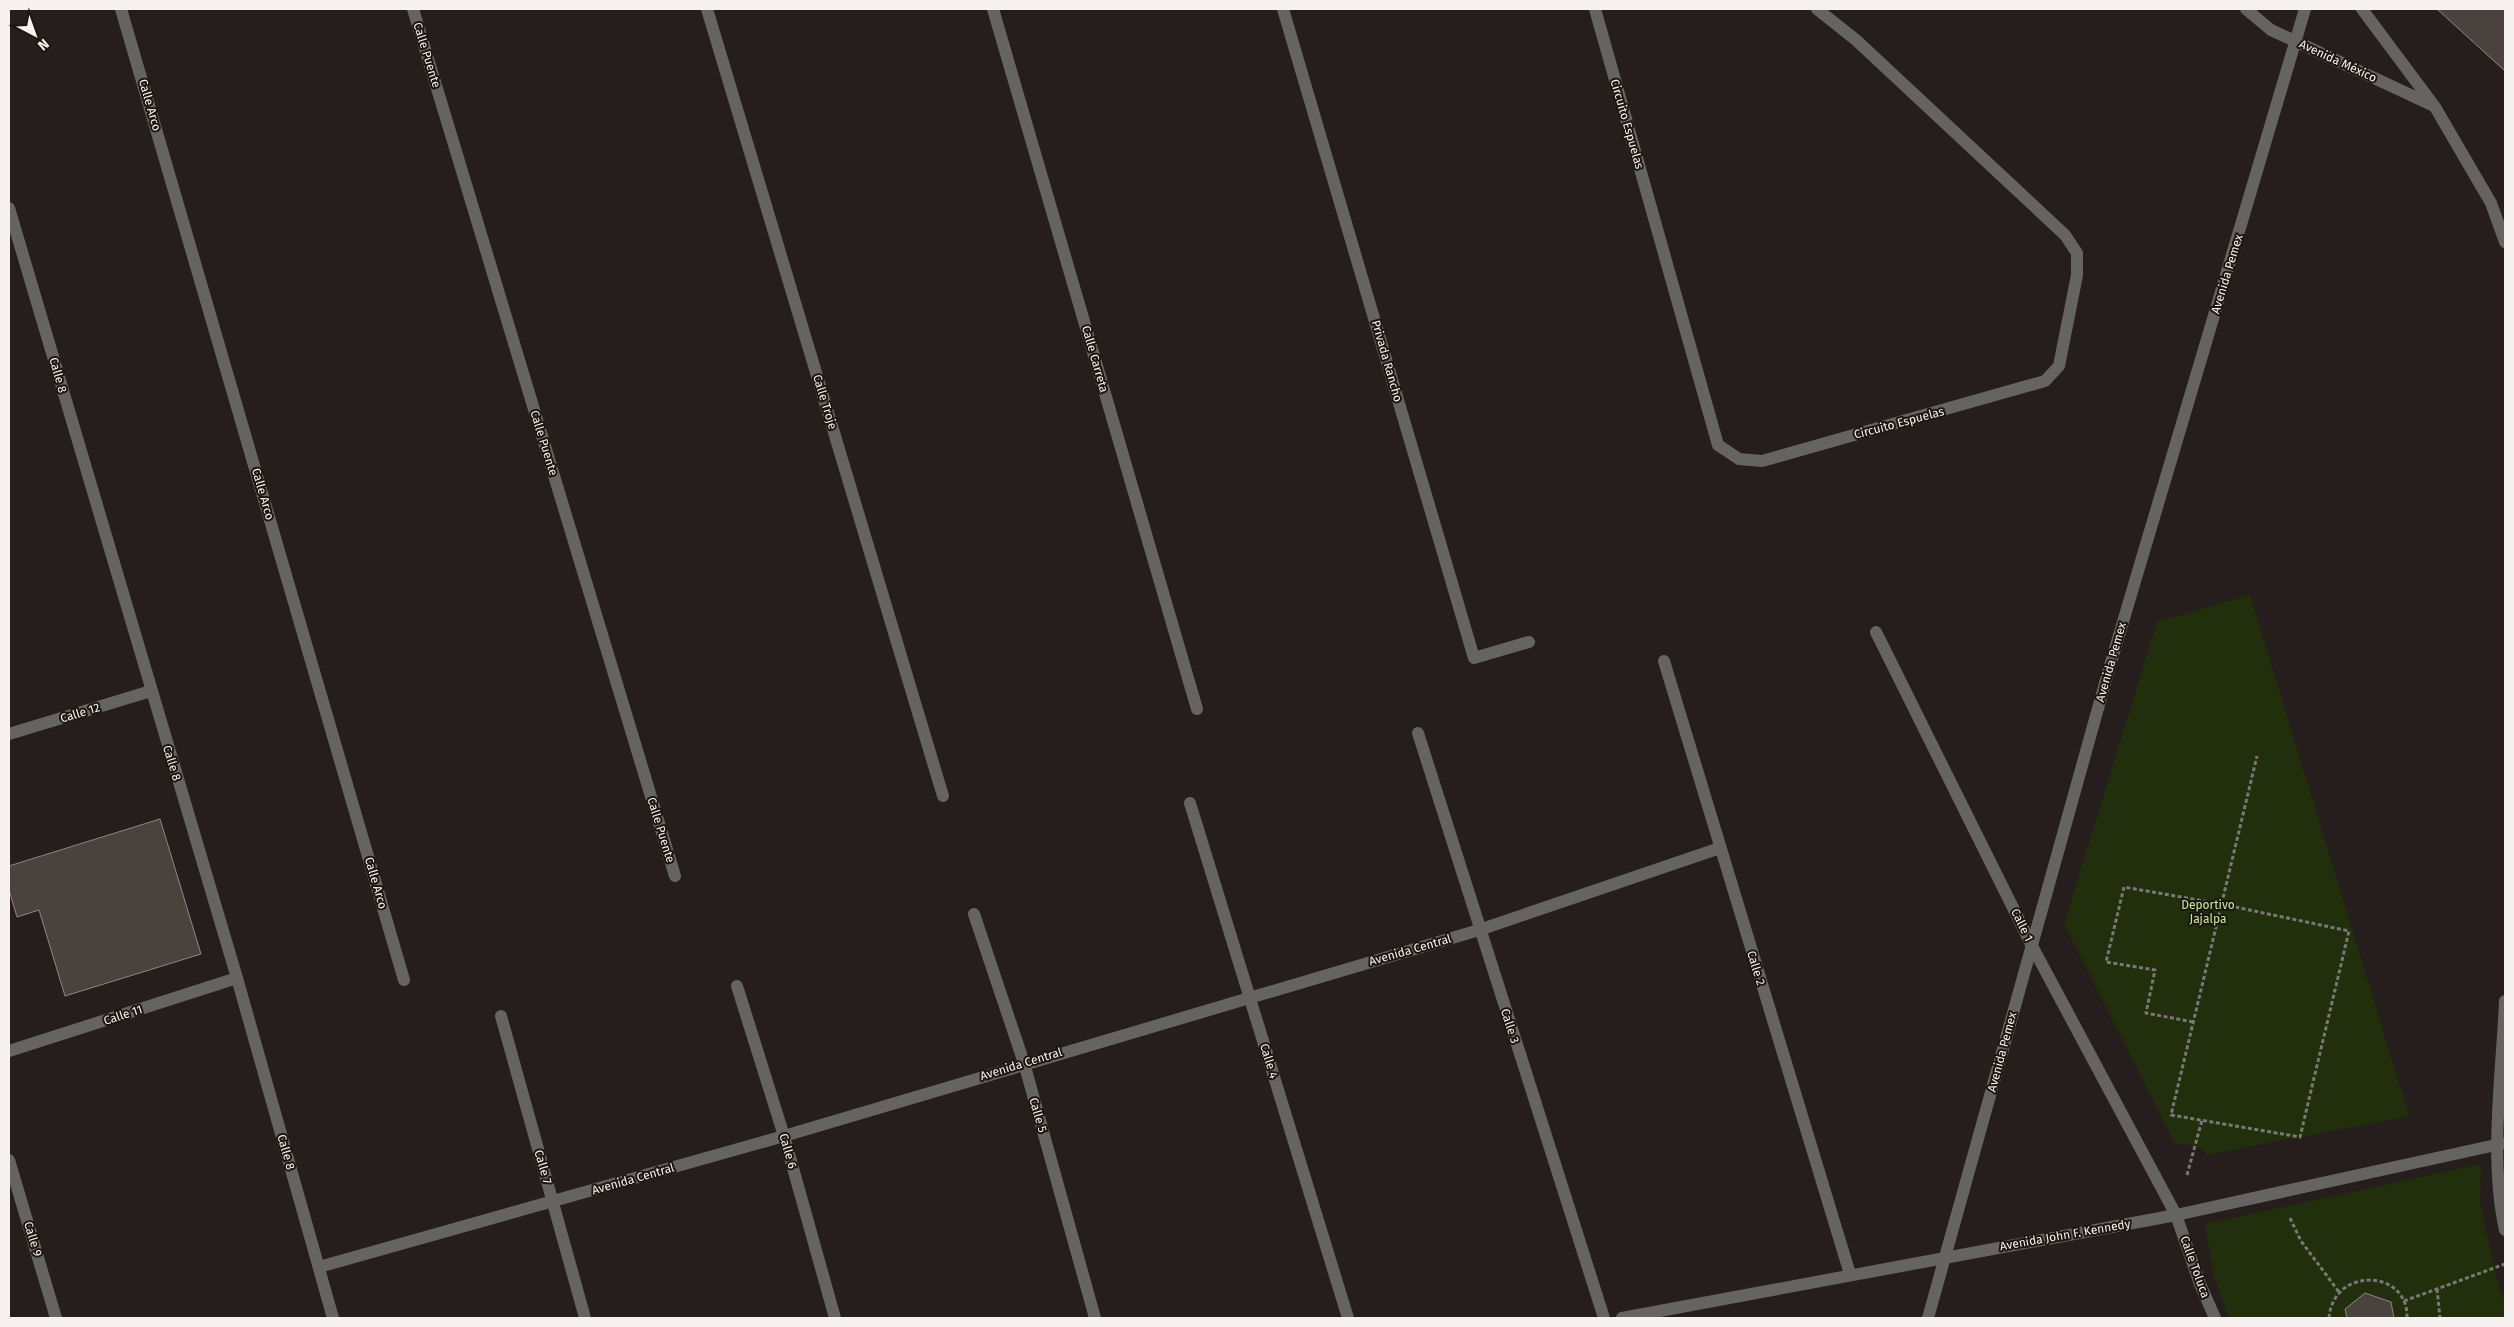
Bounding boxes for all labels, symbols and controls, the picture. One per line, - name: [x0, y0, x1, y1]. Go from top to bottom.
- north arrow: [10, 10, 60, 60]
- street label: Calle Puente: [410, 21, 444, 89]
- text: N: [34, 35, 52, 54]
- street label: Avenida México: [2297, 37, 2379, 85]
- street label: Calle Arco: [136, 77, 164, 133]
- street label: Circuito Espuelas: [1607, 77, 1647, 171]
- street label: Avenida Pemex: [2208, 232, 2246, 315]
- street label: Privada Rancho: [1369, 319, 1405, 403]
- street label: Calle Carreta: [1079, 324, 1111, 394]
- street label: Calle 8: [46, 356, 70, 395]
- street label: Calle Troje: [810, 373, 840, 431]
- street label: Circuito Espuelas: [1852, 404, 1946, 442]
- street label: Calle Puente: [527, 409, 561, 477]
- street label: Calle Arco: [249, 466, 277, 522]
- street label: Avenida Pemex: [2093, 620, 2129, 703]
- street label: Calle 12: [58, 700, 102, 726]
- street label: Calle 8: [160, 744, 184, 783]
- street label: Calle Puente: [644, 796, 678, 864]
- street label: Calle Arco: [362, 855, 390, 911]
- park label: Deportivo Jajalpa: [2181, 898, 2235, 926]
- street label: Calle 1: [2008, 906, 2036, 944]
- street label: Avenida Central: [1367, 931, 1453, 968]
- street label: Calle 2: [1744, 949, 1768, 987]
- street label: Calle 11: [102, 1002, 144, 1028]
- street label: Calle 3: [1498, 1007, 1522, 1045]
- street label: Avenida Pemex: [1985, 1010, 2019, 1094]
- street label: Calle 4: [1257, 1042, 1281, 1081]
- street label: Avenida Central: [978, 1045, 1064, 1083]
- street label: Calle 5: [1026, 1096, 1050, 1134]
- street label: Calle 6: [776, 1132, 800, 1170]
- street label: Calle 8: [274, 1133, 298, 1172]
- street label: Calle 7: [531, 1148, 555, 1186]
- street label: Avenida Central: [590, 1160, 676, 1197]
- street label: Avenida John F. Kennedy: [1998, 1217, 2132, 1253]
- street label: Calle 9: [21, 1220, 45, 1258]
- street label: Calle Toluca: [2177, 1234, 2213, 1300]

